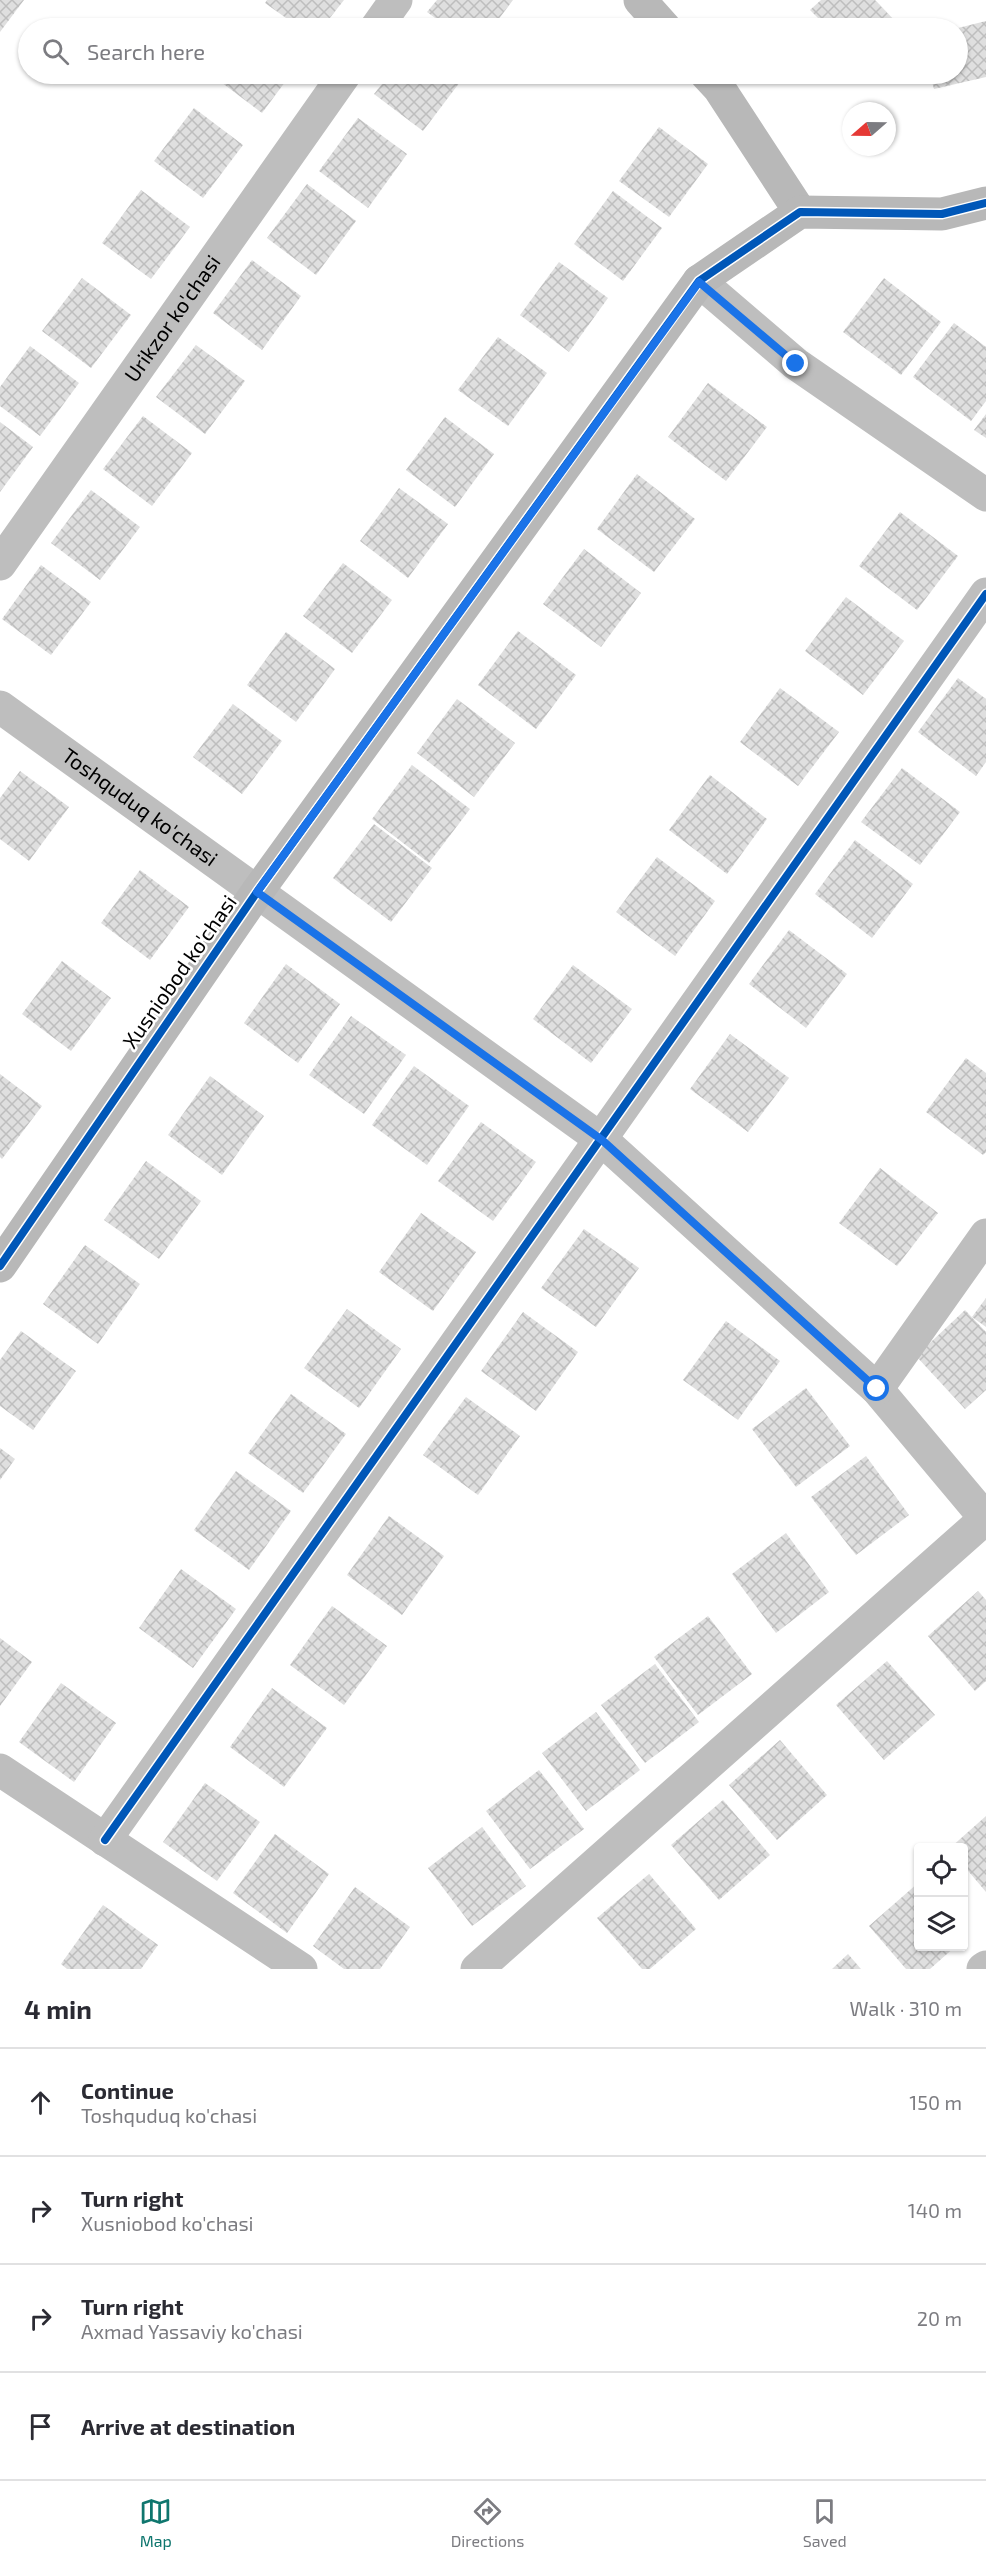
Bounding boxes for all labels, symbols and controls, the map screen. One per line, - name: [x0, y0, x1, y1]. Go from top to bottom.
- search box: [18, 18, 968, 84]
- icon: search: [39, 35, 72, 68]
- text: Search here: [87, 38, 205, 64]
- north arrow: [842, 102, 896, 156]
- street label: Urikzor ko'chasi: [118, 250, 225, 386]
- route end: [782, 350, 808, 376]
- street label: Toshquduq ko'chasi: [58, 742, 223, 870]
- street label: Xusniobod ko'chasi: [117, 890, 241, 1053]
- route start: [863, 1375, 889, 1401]
- map controls: [914, 1843, 968, 1951]
- button: locate: [914, 1843, 968, 1897]
- button: layers: [914, 1897, 968, 1951]
- text: 4 min: [24, 1993, 92, 2024]
- text: Walk · 310 m: [850, 1996, 962, 2020]
- text: Continue: [81, 2077, 174, 2103]
- icon: ahead: [24, 2086, 57, 2119]
- text: 150 m: [909, 2090, 962, 2114]
- text: Toshquduq ko'chasi: [81, 2103, 257, 2127]
- text: Turn right: [81, 2185, 183, 2211]
- icon: right: [24, 2194, 57, 2227]
- text: 140 m: [908, 2198, 962, 2222]
- text: Xusniobod ko'chasi: [81, 2211, 254, 2235]
- text: Turn right: [81, 2293, 183, 2319]
- icon: right: [24, 2302, 57, 2335]
- text: 20 m: [917, 2306, 962, 2330]
- text: Axmad Yassaviy ko'chasi: [81, 2319, 303, 2343]
- icon: arrive: [24, 2410, 57, 2443]
- text: Arrive at destination: [81, 2413, 295, 2439]
- tab: Map: [139, 2495, 172, 2550]
- tab: Directions: [451, 2495, 524, 2550]
- tab: Saved: [803, 2495, 847, 2550]

